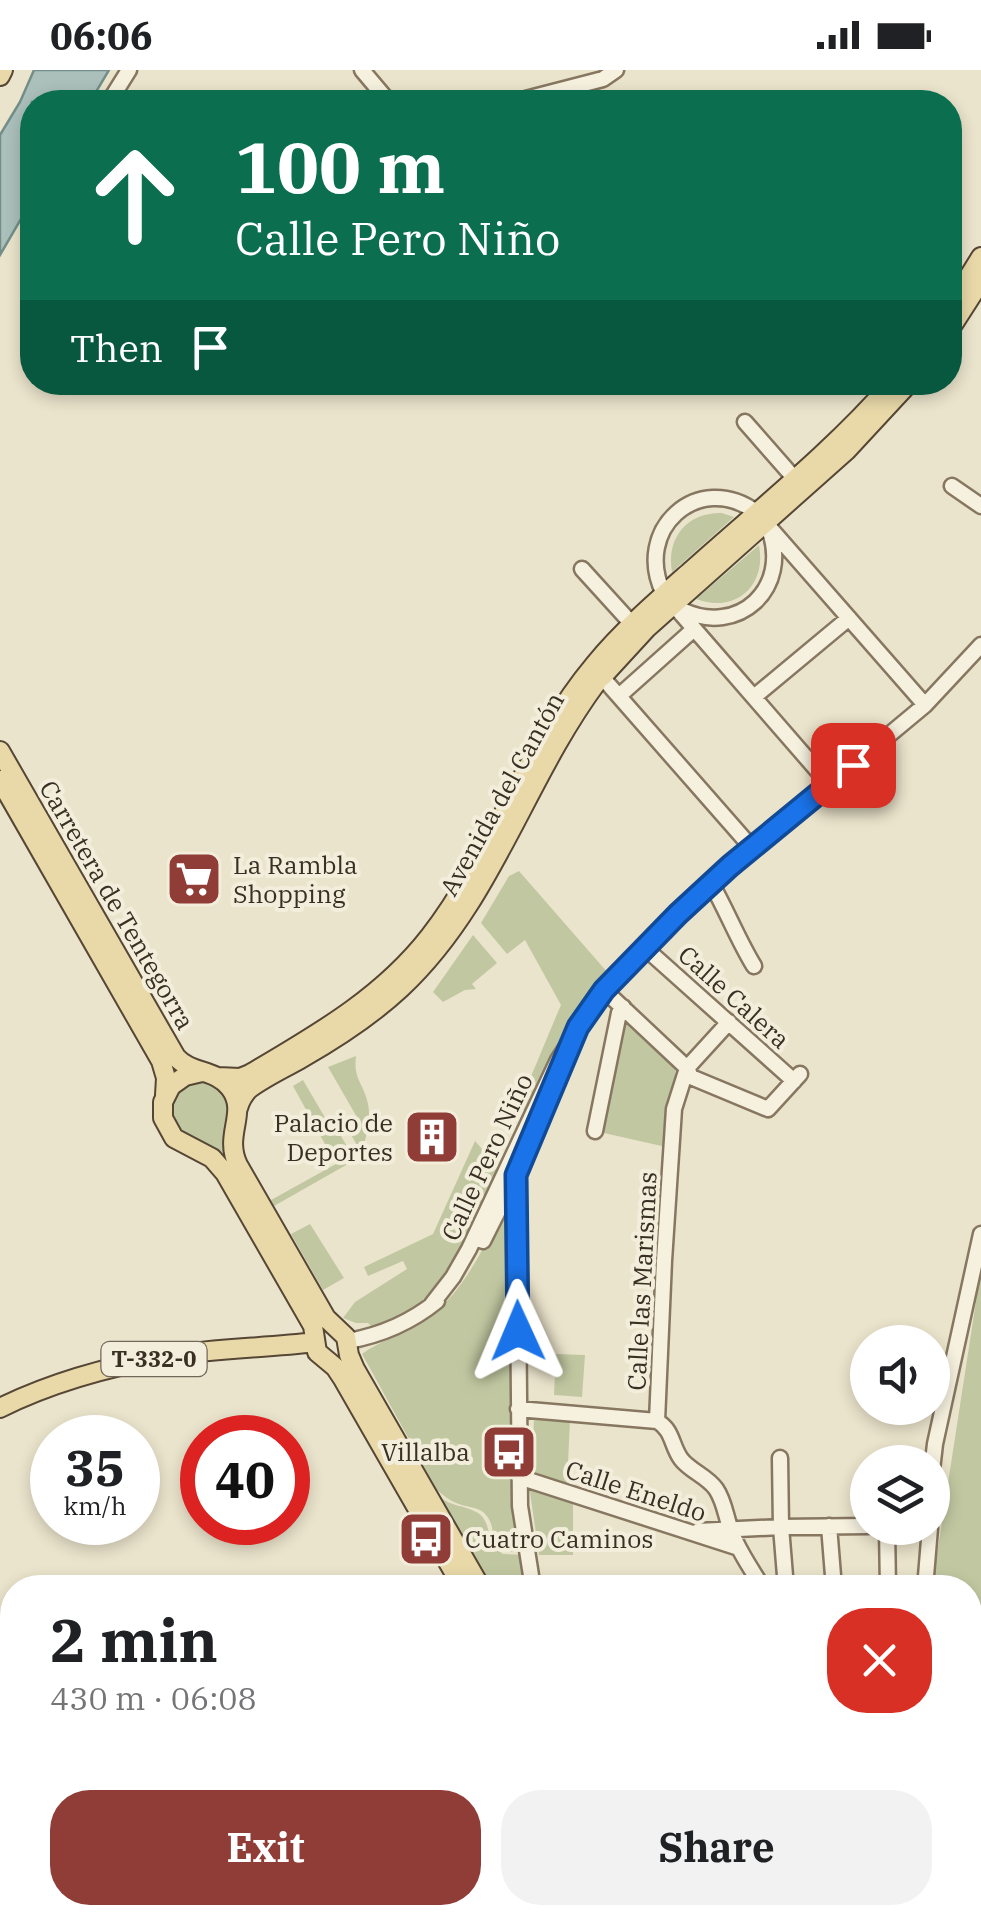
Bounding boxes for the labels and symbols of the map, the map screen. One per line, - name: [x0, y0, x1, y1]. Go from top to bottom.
- street label: Avenida del Cantón: [432, 686, 571, 901]
- pin: [811, 723, 896, 808]
- street label: Carretera de Tentegorra: [33, 774, 202, 1035]
- place label: La Rambla Shopping: [233, 848, 358, 910]
- supermarket icon: La Rambla Shopping: [164, 849, 224, 909]
- street label: Calle Calera: [672, 938, 797, 1055]
- street label: Calle Pero Niño: [433, 1068, 540, 1246]
- place label: Palacio de Deportes: [274, 1106, 393, 1168]
- building icon: Palacio de Deportes: [402, 1107, 462, 1167]
- street label: Calle las Marismas: [619, 1171, 664, 1391]
- position arrow: [466, 1279, 570, 1383]
- road number: T-332-0: [102, 1342, 206, 1376]
- speed limit sign: 40: [180, 1415, 310, 1545]
- bus stop icon: Villalba: [479, 1422, 539, 1482]
- place label: Villalba: [381, 1435, 470, 1468]
- street label: Calle Eneldo: [562, 1452, 711, 1529]
- bus stop icon: Cuatro Caminos: [396, 1509, 456, 1569]
- place label: Cuatro Caminos: [465, 1522, 654, 1555]

